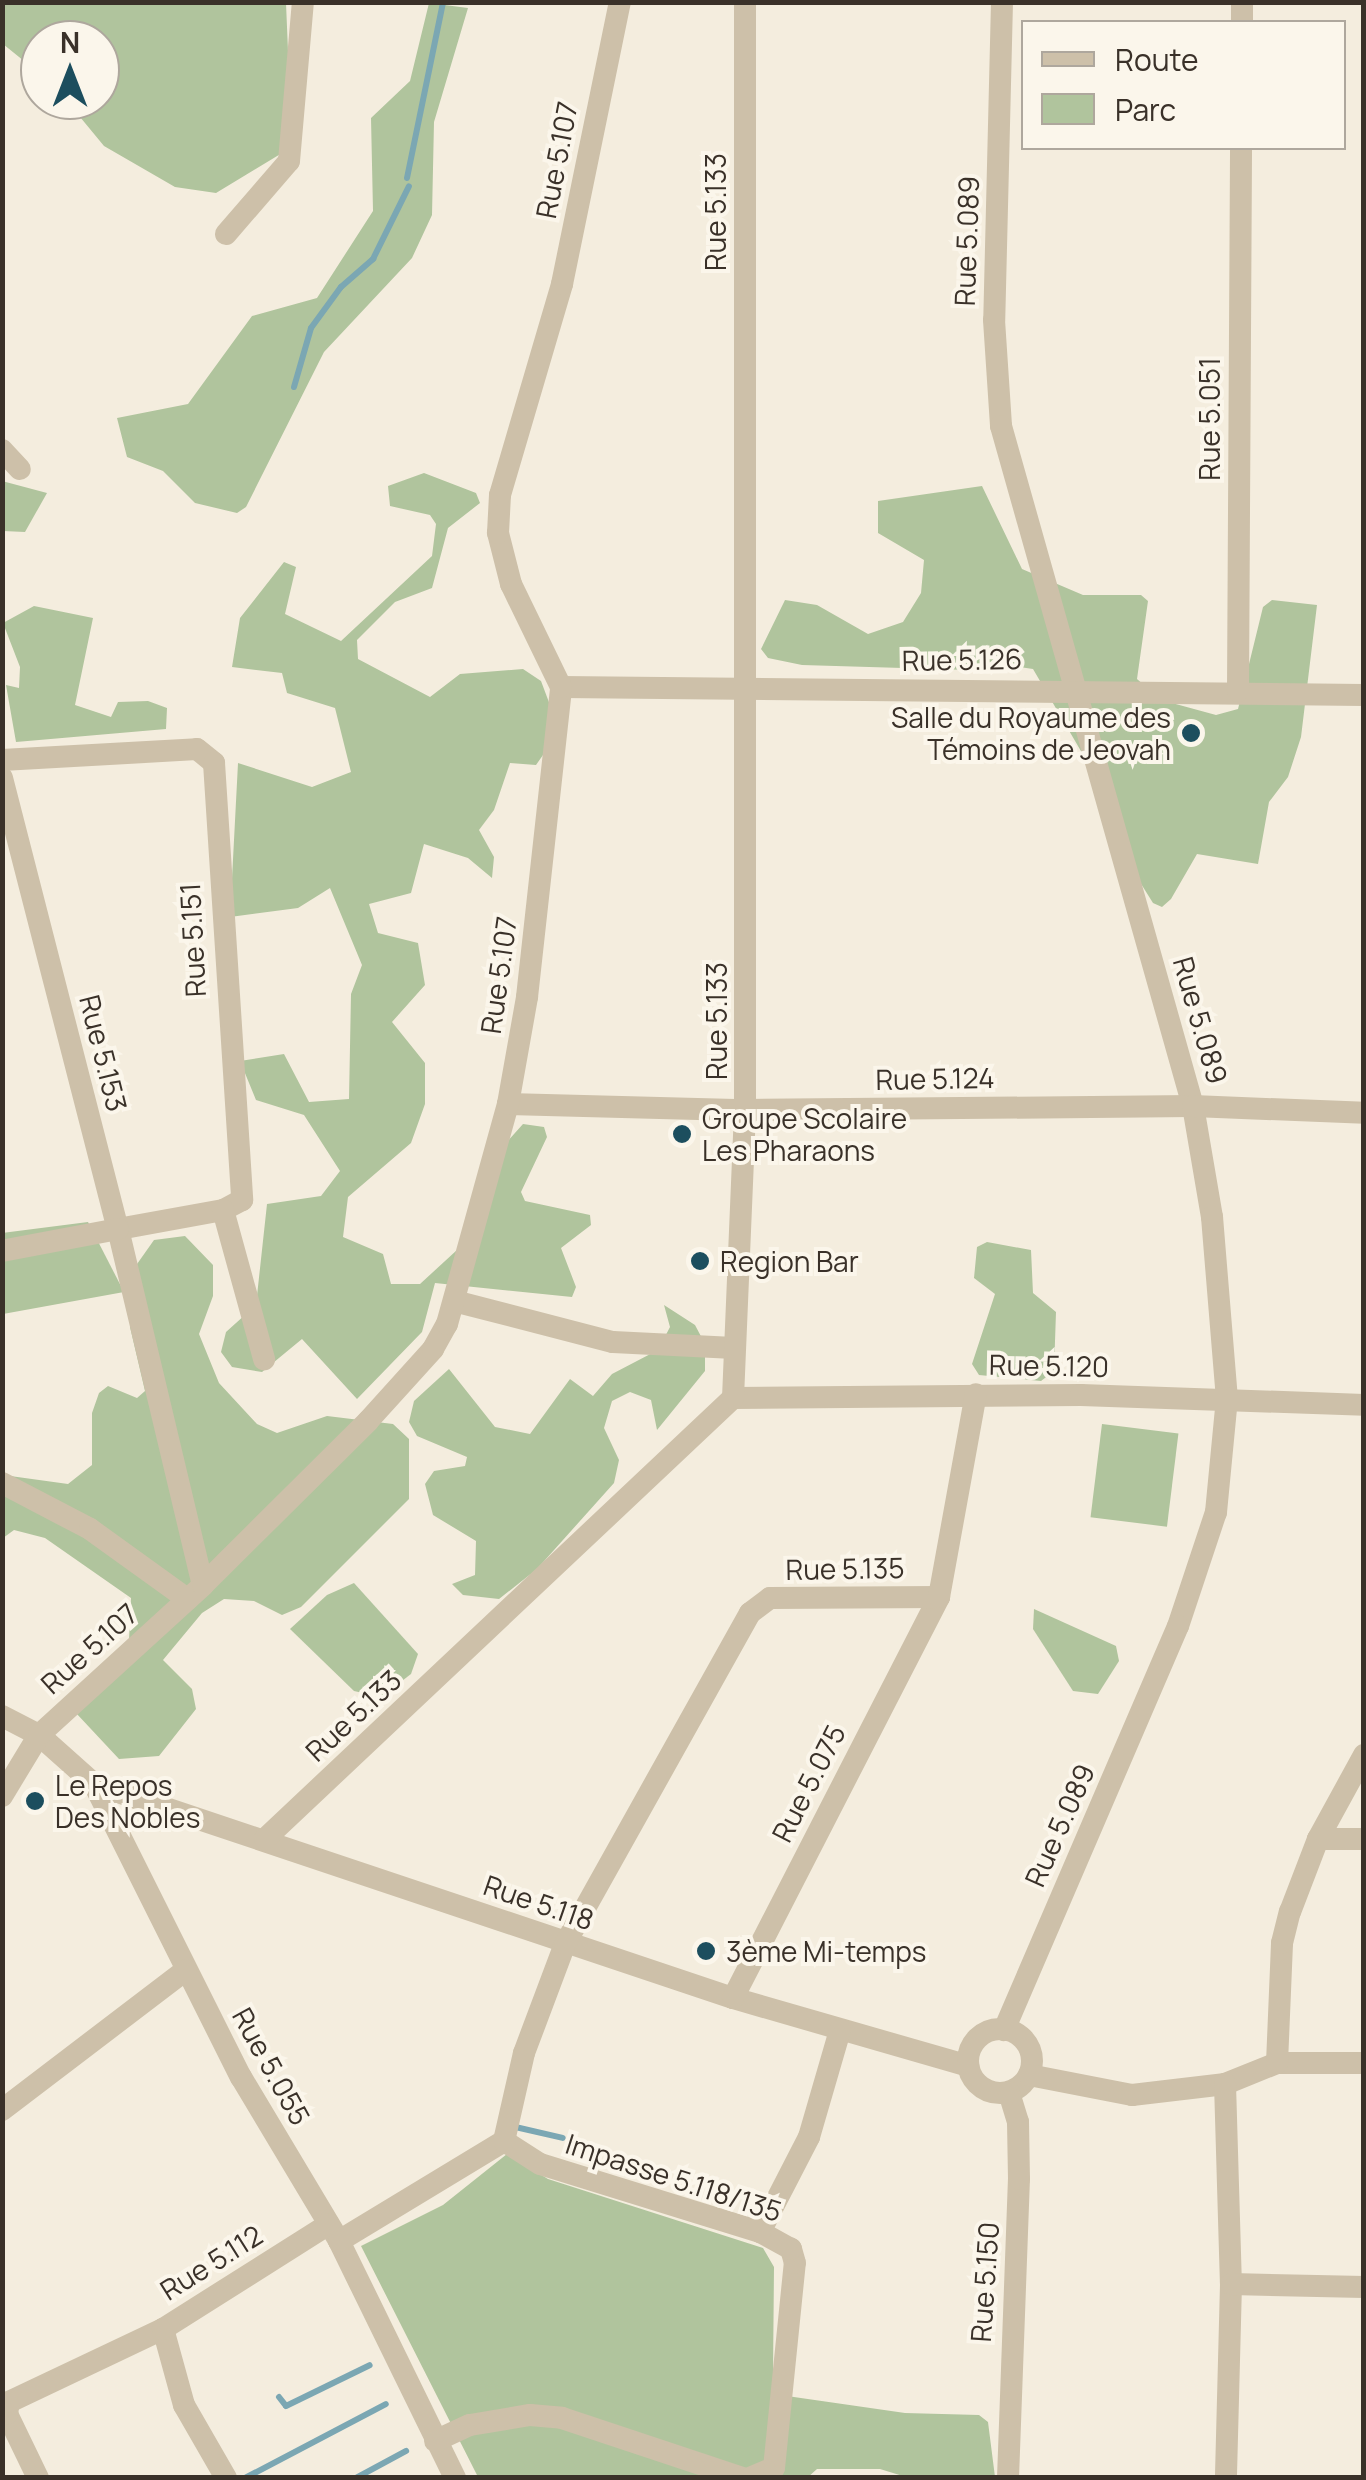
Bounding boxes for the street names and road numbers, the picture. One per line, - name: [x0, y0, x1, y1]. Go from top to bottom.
- street label: Rue 5.107: [528, 99, 584, 221]
- street label: Rue 5.133: [698, 153, 732, 271]
- street label: Rue 5.089: [947, 175, 985, 307]
- street label: Rue 5.051: [1192, 357, 1226, 481]
- street label: Rue 5.126: [902, 641, 1022, 677]
- street label: Rue 5.151: [172, 882, 212, 998]
- street label: Rue 5.107: [473, 914, 523, 1036]
- street label: Rue 5.089: [1167, 953, 1235, 1087]
- street label: Rue 5.133: [699, 962, 733, 1080]
- street label: Rue 5.153: [73, 991, 135, 1115]
- street label: Rue 5.124: [875, 1060, 995, 1096]
- street label: Rue 5.120: [989, 1347, 1109, 1383]
- street label: Rue 5.135: [785, 1550, 905, 1586]
- street label: Rue 5.107: [34, 1596, 144, 1700]
- street label: Rue 5.133: [298, 1662, 408, 1768]
- street label: Rue 5.075: [764, 1719, 852, 1847]
- street label: Rue 5.089: [1017, 1759, 1101, 1891]
- street label: Rue 5.118: [480, 1868, 598, 1936]
- street label: Rue 5.055: [226, 2001, 318, 2131]
- street label: Impasse 5.118/135: [562, 2126, 786, 2228]
- street label: Rue 5.112: [154, 2218, 268, 2306]
- street label: Rue 5.150: [963, 2221, 1005, 2343]

